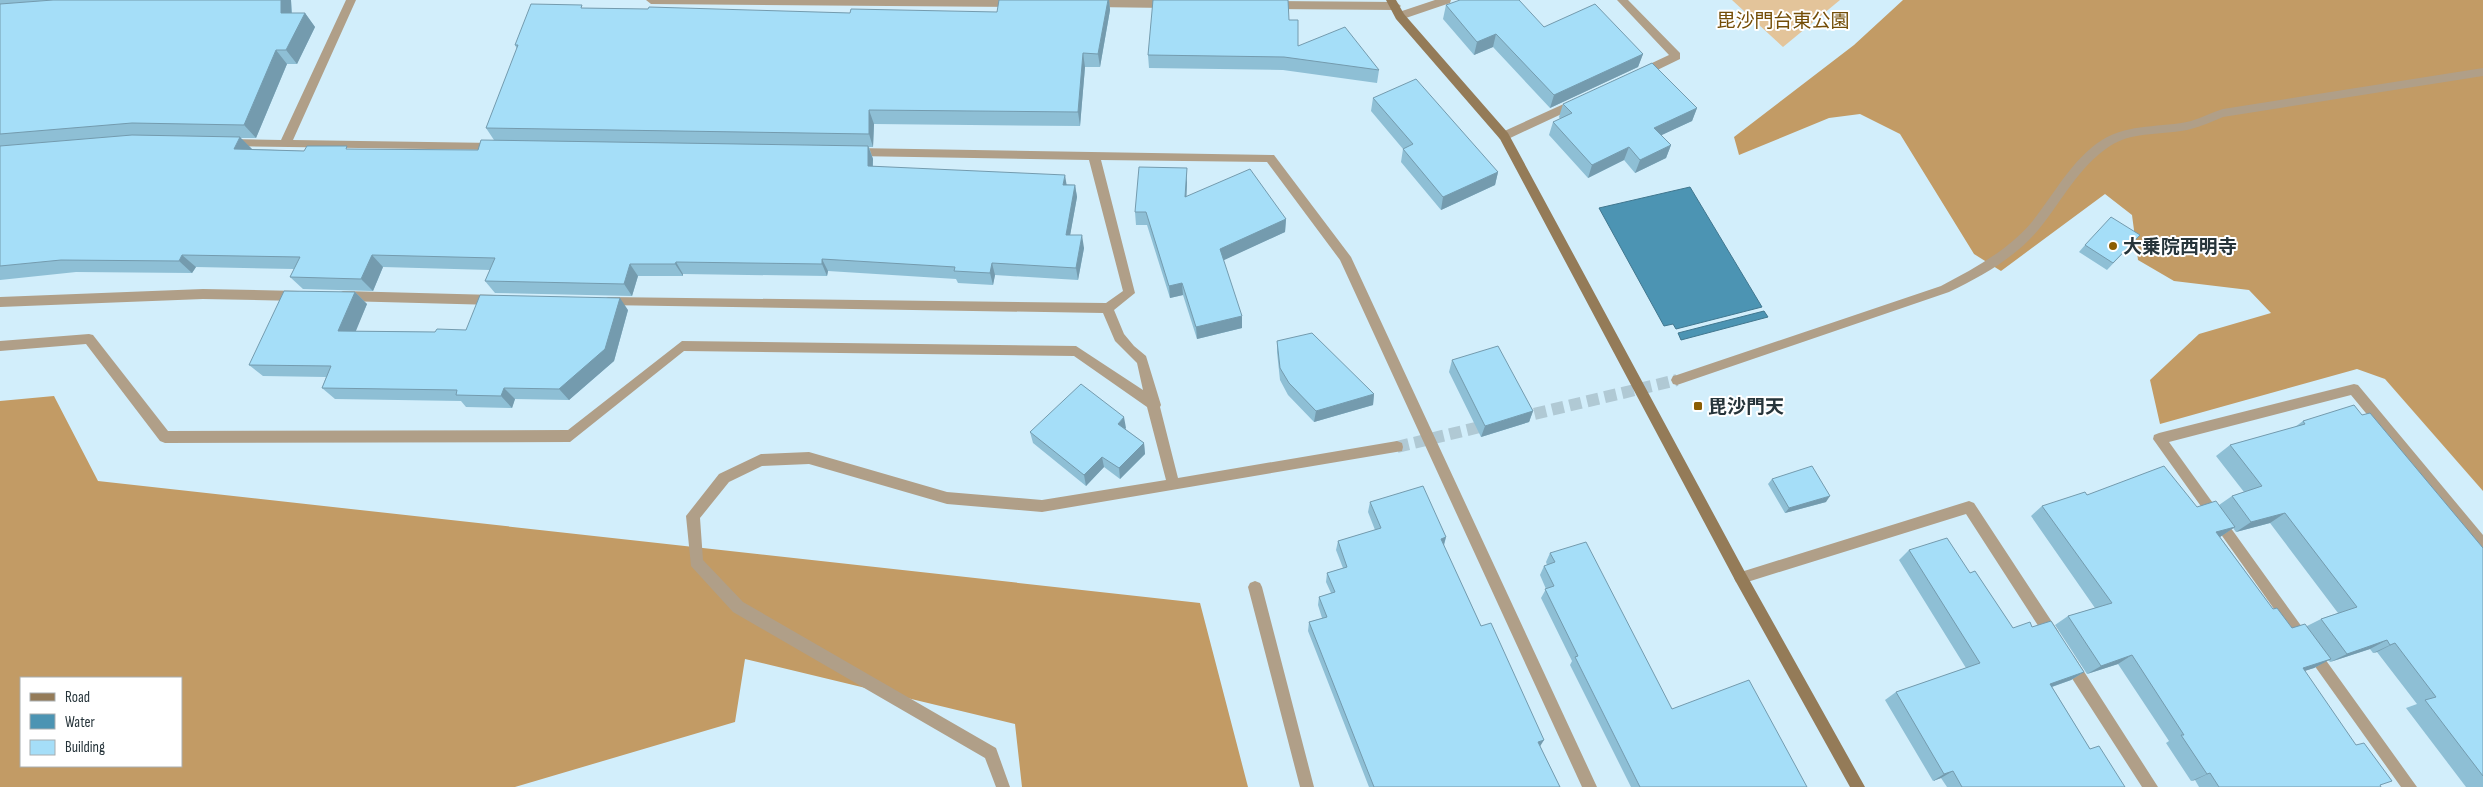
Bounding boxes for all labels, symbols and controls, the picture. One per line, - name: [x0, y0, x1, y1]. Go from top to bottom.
- park label: 毘沙門台東公園: [1716, 10, 1850, 33]
- place label: 大乗院西明寺: [2123, 236, 2237, 259]
- marker: 大乗院西明寺: [2107, 240, 2119, 252]
- place label: 毘沙門天: [1708, 396, 1784, 419]
- marker: 毘沙門天: [1692, 400, 1704, 412]
- legend: [20, 677, 182, 767]
- text: Road: [65, 688, 90, 707]
- text: Water: [65, 713, 96, 732]
- text: Building: [65, 738, 105, 757]

